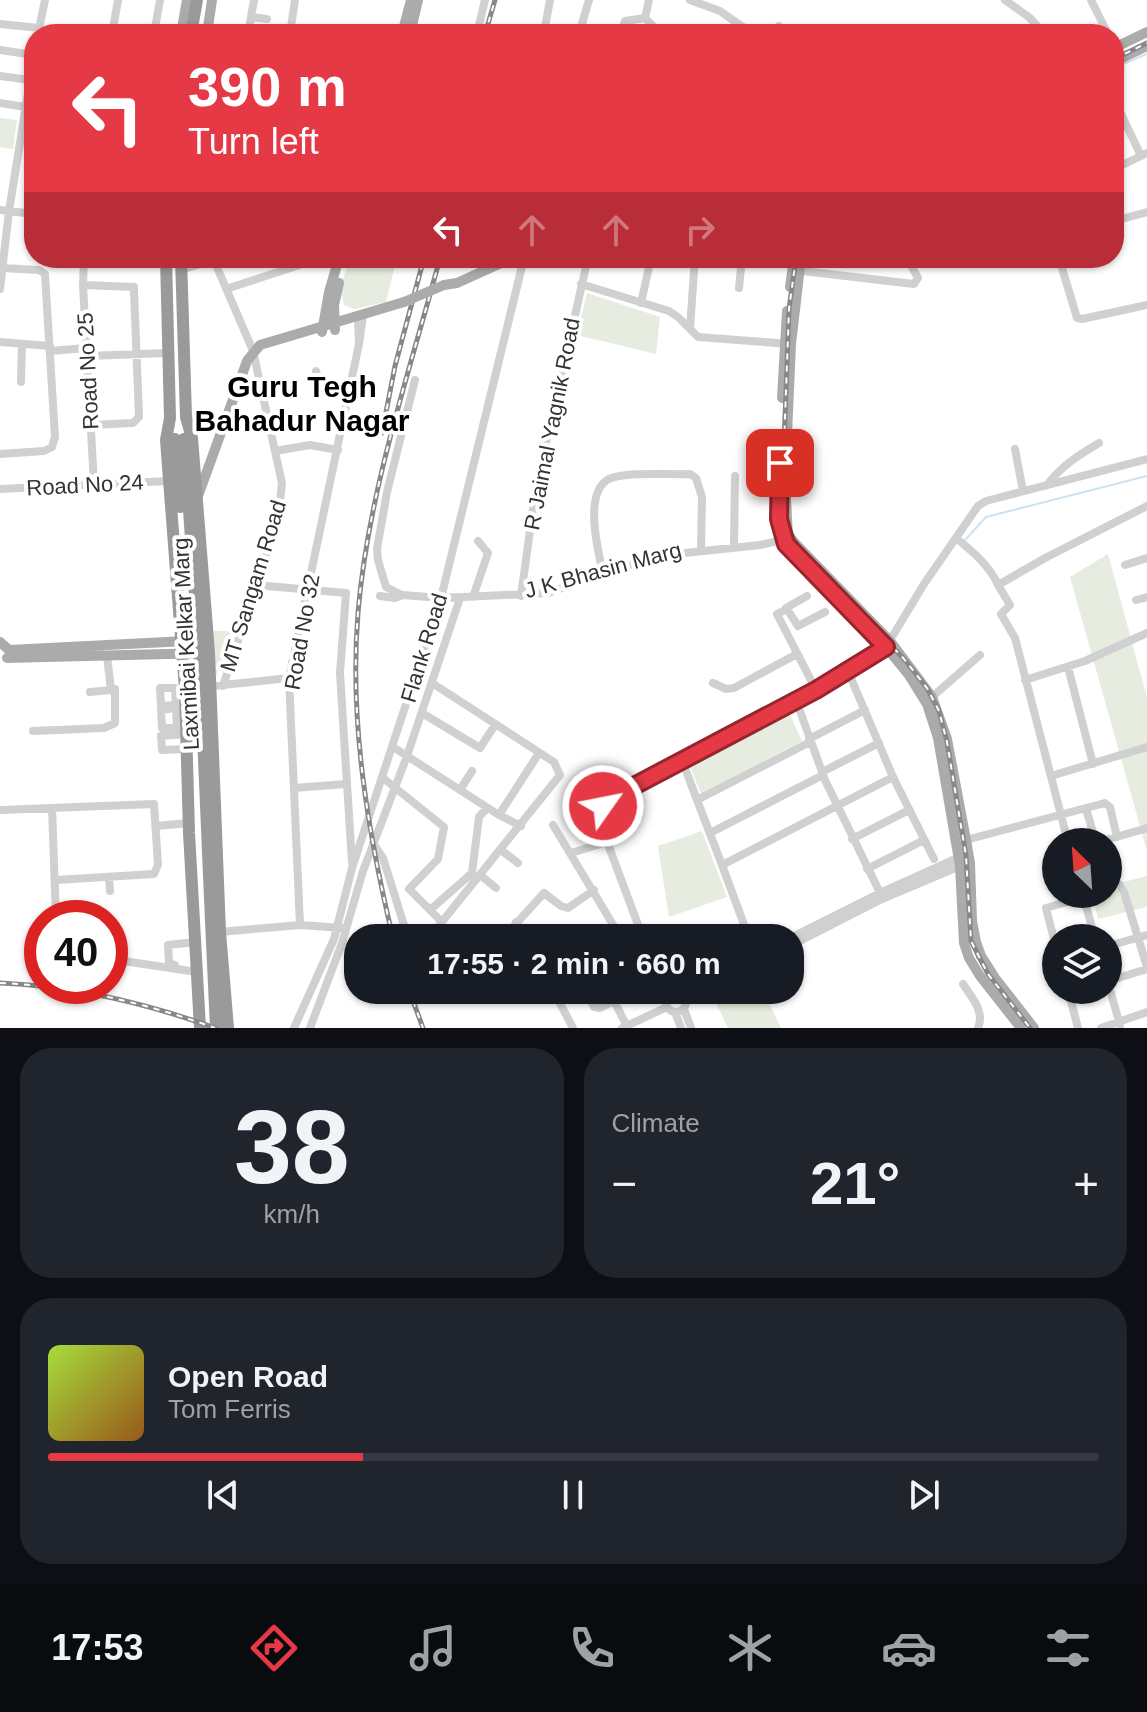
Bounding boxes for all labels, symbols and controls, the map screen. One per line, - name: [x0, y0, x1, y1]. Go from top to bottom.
- text: 390 m: [188, 55, 347, 118]
- icon: left: [56, 56, 160, 160]
- text: Turn left: [188, 121, 319, 162]
- icon: left: [426, 208, 470, 252]
- icon: ahead: [510, 208, 554, 252]
- icon: ahead: [594, 208, 638, 252]
- icon: right: [678, 208, 722, 252]
- street label: Road No 25: [72, 312, 104, 430]
- street label: R Jaimal Yagnik Road: [519, 316, 585, 532]
- district label: Guru Tegh Bahadur Nagar: [194, 370, 410, 437]
- pin: [746, 429, 814, 497]
- icon: arrive: [758, 441, 802, 485]
- street label: Road No 24: [26, 469, 144, 501]
- street label: MT Sangam Road: [215, 497, 291, 675]
- street label: Laxmibai Kelkar Marg: [168, 537, 204, 751]
- street label: J K Bhasin Marg: [522, 537, 684, 603]
- street label: Road No 32: [279, 572, 325, 692]
- street label: Flank Road: [396, 591, 452, 705]
- position arrow: [561, 764, 645, 848]
- north arrow: [1042, 828, 1122, 908]
- map controls: [1042, 828, 1122, 1004]
- speed limit sign: 40: [24, 900, 128, 1004]
- button: layers: [1042, 924, 1122, 1004]
- text: 17:55 · 2 min · 660 m: [427, 947, 721, 980]
- text: 38: [234, 1089, 350, 1205]
- text: Climate: [612, 1108, 700, 1138]
- text: 21°: [810, 1150, 901, 1217]
- text: −: [612, 1159, 637, 1208]
- text: +: [1073, 1159, 1099, 1208]
- text: km/h: [264, 1199, 320, 1229]
- text: Open Road: [168, 1360, 328, 1393]
- text: Tom Ferris: [168, 1394, 291, 1424]
- icon: previous: [201, 1473, 245, 1517]
- icon: pause: [551, 1473, 595, 1517]
- icon: next: [902, 1473, 946, 1517]
- icon: directions: [246, 1620, 302, 1676]
- icon: music: [405, 1620, 461, 1676]
- icon: phone: [564, 1620, 620, 1676]
- icon: climate: [722, 1620, 778, 1676]
- icon: car: [881, 1620, 937, 1676]
- icon: filters: [1040, 1620, 1096, 1676]
- text: 17:53: [51, 1627, 143, 1668]

